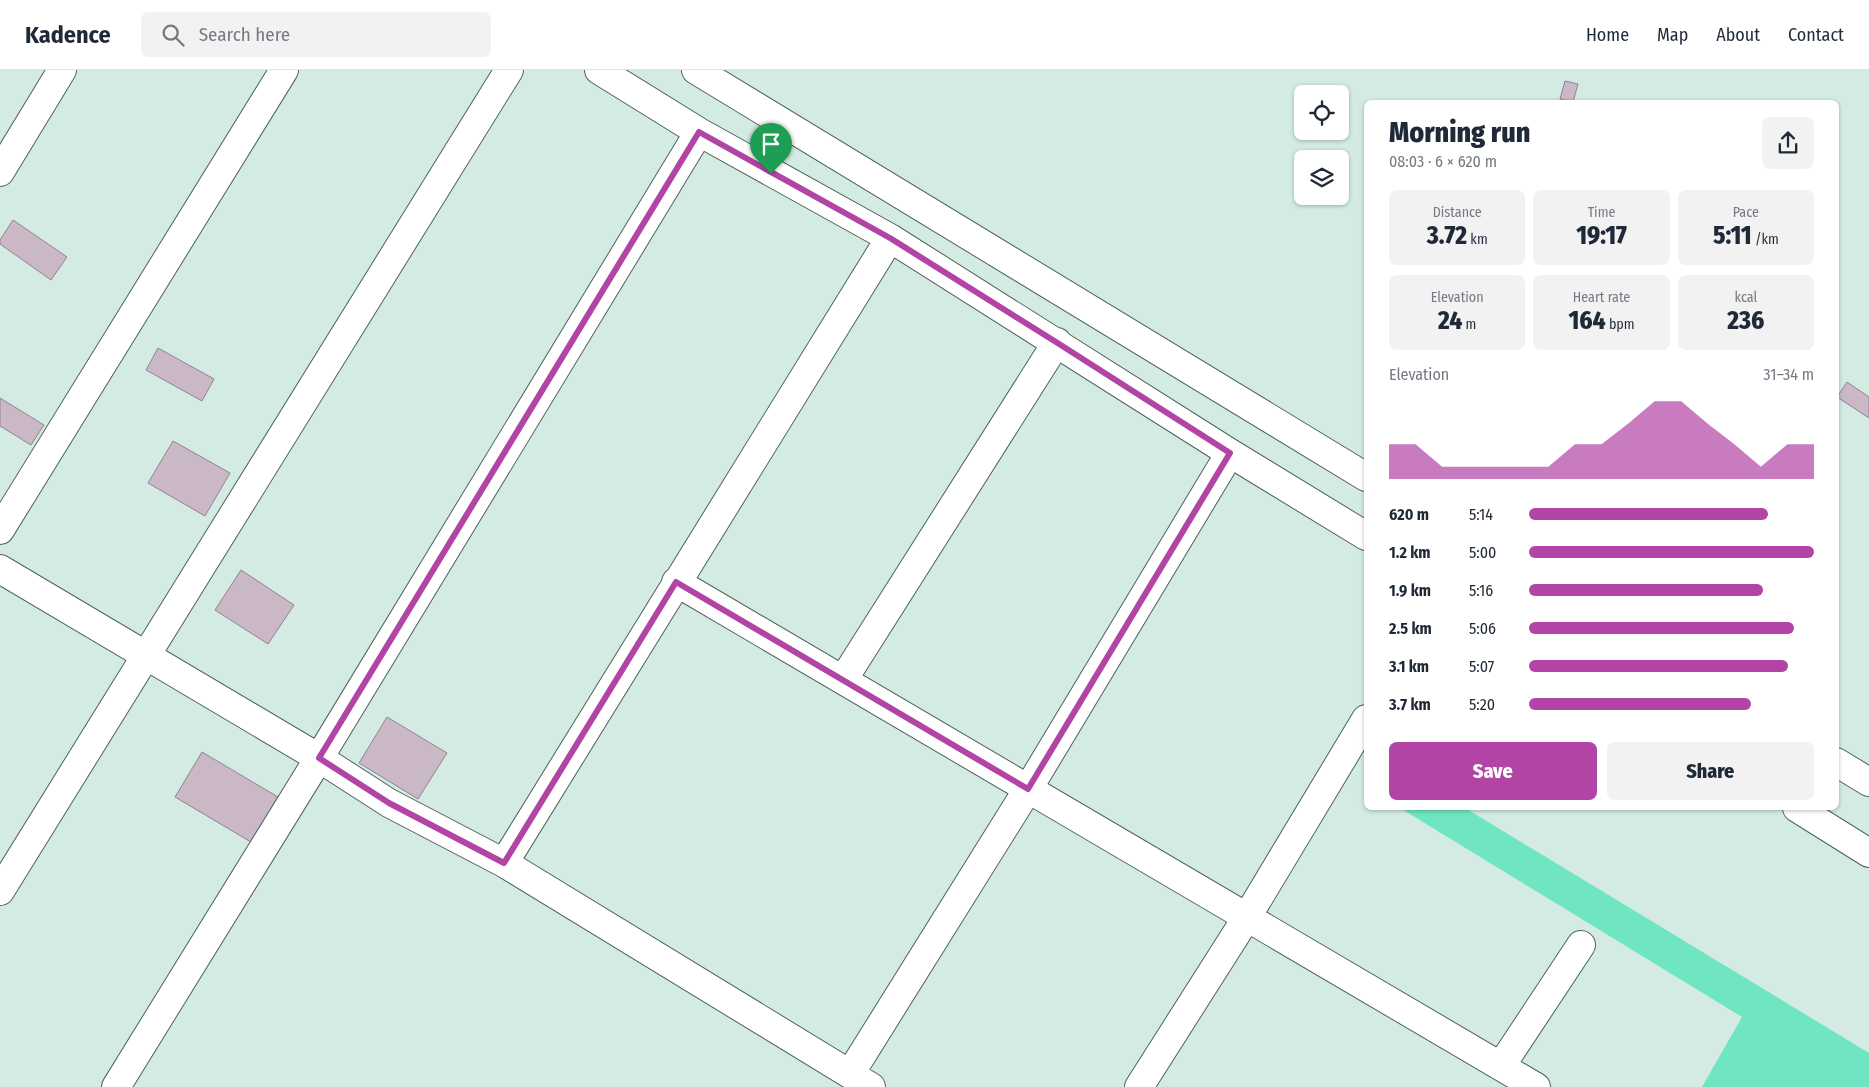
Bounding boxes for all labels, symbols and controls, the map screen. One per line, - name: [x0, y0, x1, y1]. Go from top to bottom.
- search box: [141, 12, 491, 57]
- text: Kadence: [25, 21, 111, 49]
- icon: search: [159, 21, 187, 49]
- text: Search here: [199, 23, 290, 46]
- text: Home: [1586, 24, 1629, 46]
- text: Map: [1657, 24, 1688, 46]
- text: About: [1716, 24, 1760, 46]
- text: Contact: [1788, 24, 1844, 46]
- map controls: [1294, 85, 1349, 205]
- button: locate: [1294, 85, 1349, 140]
- text: Morning run: [1389, 116, 1530, 149]
- button: share: [1762, 117, 1814, 169]
- pin: [750, 123, 792, 174]
- icon: arrive: [757, 130, 785, 158]
- button: layers: [1294, 150, 1349, 205]
- text: 08:03 · 6 × 620 m: [1389, 152, 1497, 171]
- text: Distance: [1433, 204, 1482, 221]
- text: Time: [1588, 204, 1615, 221]
- text: Pace: [1733, 204, 1759, 221]
- text: 3.72: [1427, 221, 1467, 251]
- text: 19:17: [1576, 221, 1627, 251]
- text: 5:11: [1713, 221, 1752, 251]
- text: km: [1467, 231, 1488, 248]
- text: /km: [1752, 231, 1779, 248]
- text: Elevation: [1431, 289, 1484, 306]
- text: Heart rate: [1573, 289, 1630, 306]
- text: kcal: [1734, 289, 1757, 306]
- text: 24: [1438, 306, 1462, 336]
- text: 164: [1568, 306, 1606, 336]
- text: 236: [1727, 306, 1764, 336]
- text: m: [1462, 316, 1476, 333]
- text: bpm: [1606, 316, 1635, 333]
- text: Elevation: [1389, 365, 1449, 384]
- text: 31–34 m: [1763, 365, 1814, 384]
- text: 620 m: [1389, 505, 1429, 524]
- text: 5:14: [1469, 505, 1493, 524]
- text: 1.2 km: [1389, 543, 1431, 562]
- text: 5:00: [1469, 543, 1496, 562]
- text: 1.9 km: [1389, 581, 1431, 600]
- text: 5:16: [1469, 581, 1493, 600]
- text: 2.5 km: [1389, 619, 1432, 638]
- text: 5:06: [1469, 619, 1496, 638]
- text: 3.1 km: [1389, 657, 1429, 676]
- text: 5:07: [1469, 657, 1494, 676]
- text: 3.7 km: [1389, 695, 1431, 714]
- text: 5:20: [1469, 695, 1495, 714]
- button: Save: [1389, 742, 1597, 800]
- button: Share: [1607, 742, 1814, 800]

